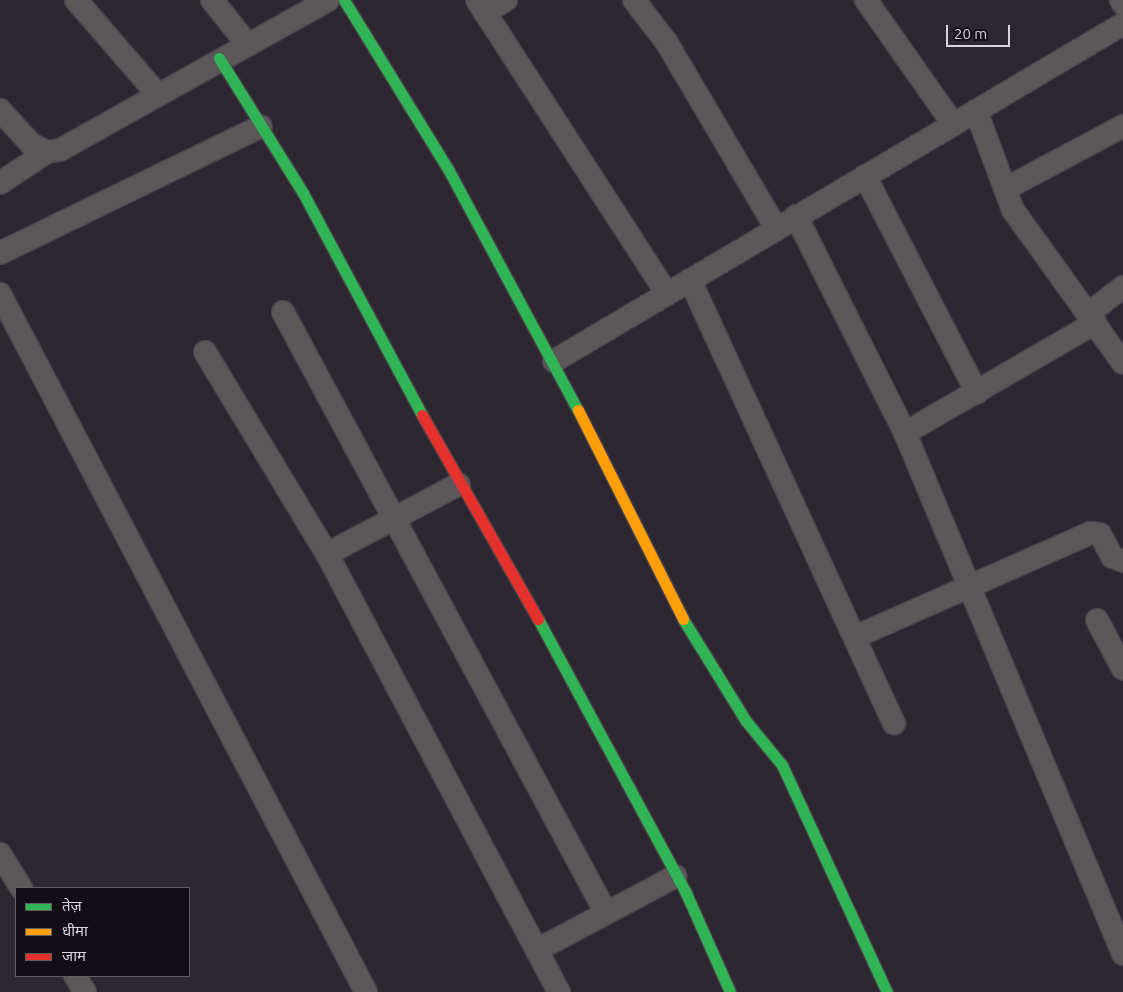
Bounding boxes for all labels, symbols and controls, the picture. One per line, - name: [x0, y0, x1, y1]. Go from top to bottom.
- scale bar: [948, 15, 1012, 47]
- text: 20 m: [954, 25, 987, 42]
- legend: [15, 887, 190, 977]
- text: तेज़: [62, 897, 82, 914]
- text: धीमा: [62, 922, 88, 939]
- text: जाम: [62, 947, 86, 964]

